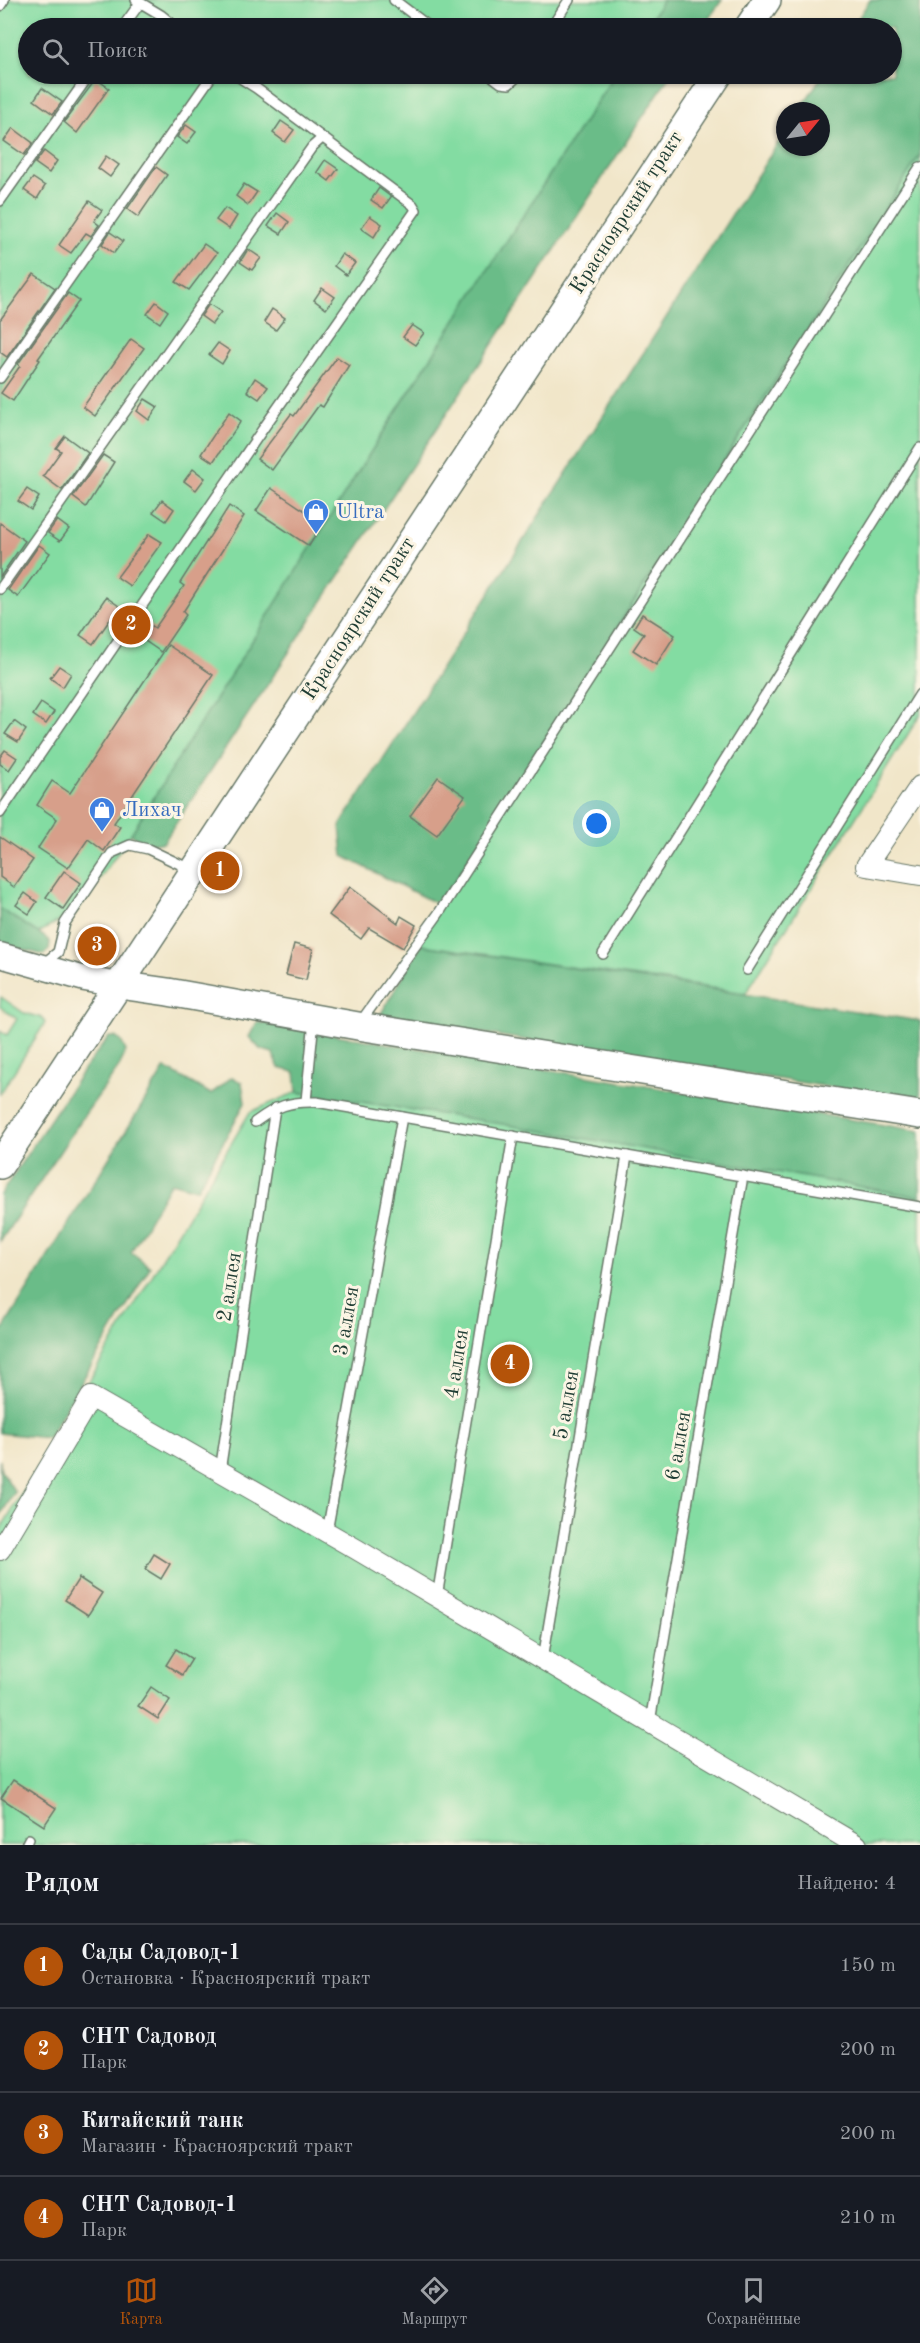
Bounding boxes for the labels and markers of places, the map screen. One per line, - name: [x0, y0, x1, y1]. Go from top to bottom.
- shop icon: Ultra: [301, 497, 331, 535]
- place label: Ultra: [336, 502, 384, 523]
- pin: 2: [112, 602, 150, 648]
- shop icon: Лихач: [87, 795, 117, 833]
- place label: Лихач: [122, 800, 181, 821]
- pin: 1: [200, 848, 240, 894]
- pin: 3: [78, 924, 116, 968]
- pin: 4: [490, 1342, 530, 1386]

